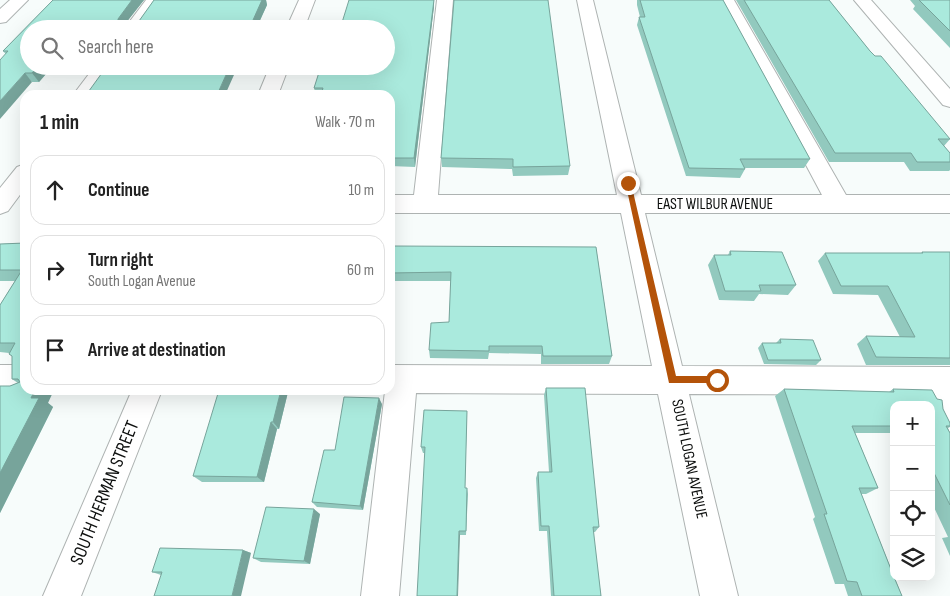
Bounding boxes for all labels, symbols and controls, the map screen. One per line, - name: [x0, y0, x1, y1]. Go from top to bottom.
- search box: [20, 20, 395, 75]
- icon: search: [38, 34, 66, 62]
- text: Search here: [78, 36, 154, 59]
- text: 1 min: [40, 110, 79, 135]
- text: Walk · 70 m: [315, 113, 375, 132]
- route end: [617, 172, 640, 195]
- icon: ahead: [41, 176, 69, 204]
- text: Continue: [88, 179, 149, 202]
- text: 10 m: [348, 181, 374, 200]
- street label: EAST WILBUR AVENUE: [657, 195, 773, 214]
- text: Turn right: [88, 249, 153, 272]
- icon: right: [41, 256, 69, 284]
- text: 60 m: [347, 261, 374, 280]
- text: South Logan Avenue: [88, 272, 196, 291]
- icon: arrive: [41, 336, 69, 364]
- text: Arrive at destination: [88, 339, 226, 362]
- route start: [706, 369, 729, 392]
- street label: SOUTH LOGAN AVENUE: [667, 397, 711, 521]
- map controls: [890, 401, 935, 581]
- button: +: [890, 401, 935, 446]
- street label: SOUTH HERMAN STREET: [66, 417, 145, 568]
- button: −: [890, 446, 935, 491]
- button: locate: [890, 491, 935, 536]
- button: layers: [890, 536, 935, 581]

